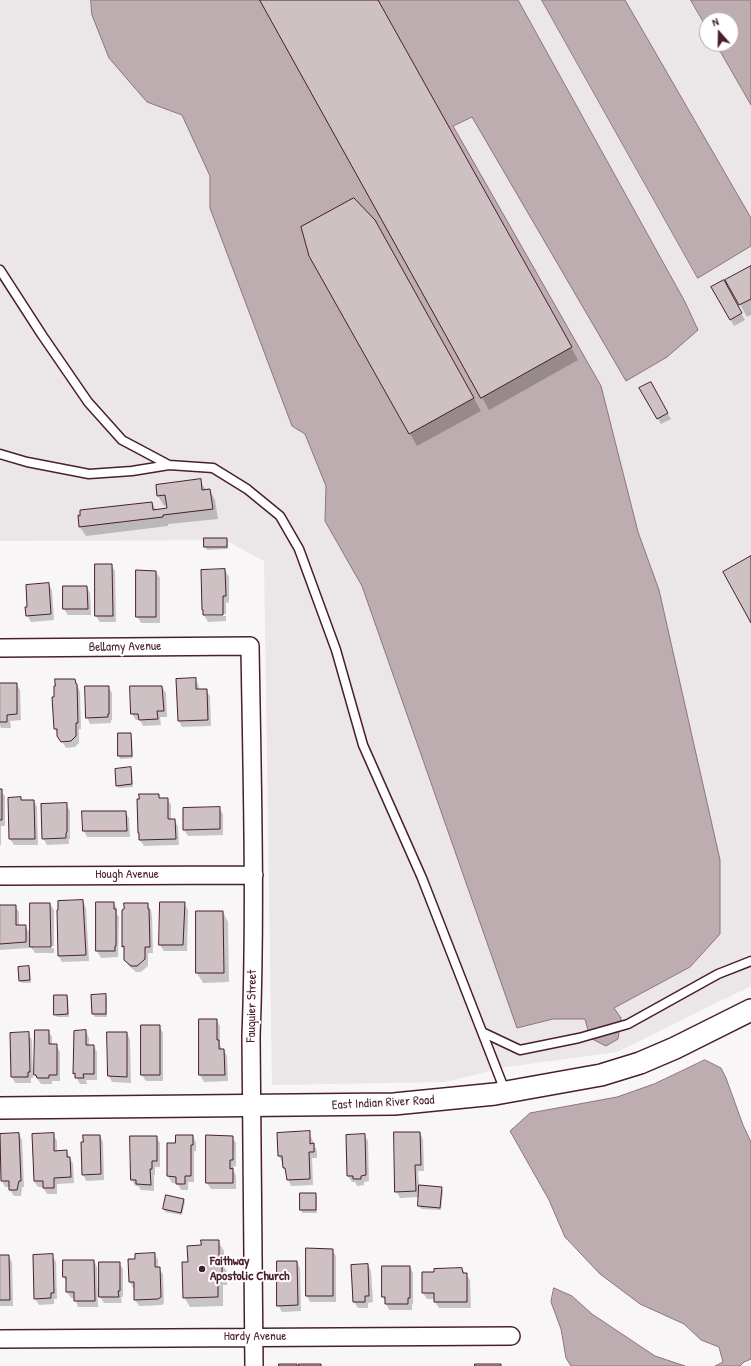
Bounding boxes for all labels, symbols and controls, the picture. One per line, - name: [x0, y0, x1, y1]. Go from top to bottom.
- north arrow: [699, 12, 739, 52]
- text: N: [710, 14, 720, 29]
- street label: Bellamy Avenue: [88, 639, 162, 655]
- street label: Hough Avenue: [95, 867, 159, 883]
- street label: Fauquier Street: [244, 970, 260, 1042]
- street label: East Indian River Road: [331, 1093, 435, 1113]
- place label: Faithway Apostolic Church: [210, 1254, 290, 1285]
- marker: Faithway Apostolic Church: [197, 1264, 207, 1274]
- street label: Hardy Avenue: [224, 1329, 286, 1345]

